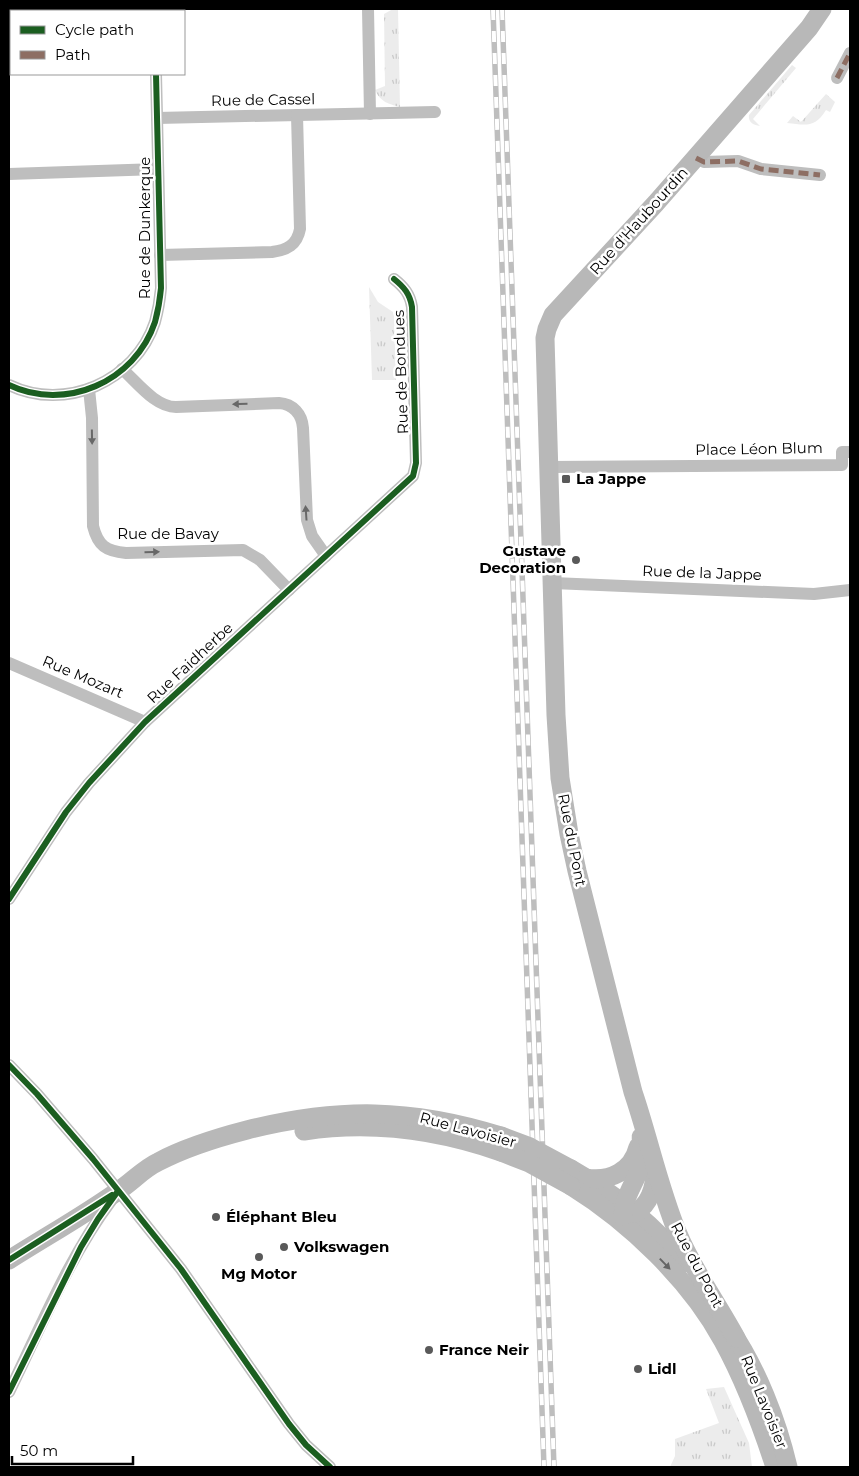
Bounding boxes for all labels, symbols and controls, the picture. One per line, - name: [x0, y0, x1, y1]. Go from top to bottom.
- legend: [10, 10, 185, 75]
- text: Cycle path: [55, 20, 134, 39]
- text: Path: [55, 45, 91, 64]
- street label: Rue de Cassel: [211, 89, 315, 110]
- street label: Rue de Dunkerque: [135, 157, 154, 299]
- street label: Rue d'Haubourdin: [585, 163, 692, 278]
- street label: Rue de Bondues: [389, 309, 412, 435]
- one-way arrow: [231, 401, 247, 409]
- one-way arrow: [88, 430, 96, 446]
- street label: Place Léon Blum: [695, 438, 823, 459]
- place label: La Jappe: [576, 469, 646, 488]
- marker: La Jappe: [560, 473, 572, 485]
- one-way arrow: [302, 504, 310, 520]
- street label: Rue de Bavay: [117, 524, 220, 543]
- place label: Gustave Decoration: [479, 541, 566, 577]
- one-way arrow: [145, 548, 161, 556]
- marker: Gustave Decoration: [570, 554, 582, 566]
- street label: Rue de la Jappe: [642, 561, 762, 584]
- street label: Rue Faidherbe: [143, 618, 237, 707]
- street label: Rue Mozart: [40, 651, 127, 702]
- street label: Rue du Pont: [554, 792, 591, 888]
- street label: Rue Lavoisier: [418, 1107, 519, 1152]
- place label: Éléphant Bleu: [226, 1207, 337, 1226]
- marker: Éléphant Bleu: [210, 1211, 222, 1223]
- street label: Rue du Pont: [667, 1219, 728, 1311]
- place label: Volkswagen: [293, 1237, 389, 1256]
- marker: Volkswagen: [278, 1241, 290, 1253]
- marker: Mg Motor: [253, 1251, 265, 1263]
- one-way arrow: [659, 1258, 671, 1270]
- place label: Mg Motor: [221, 1264, 297, 1283]
- place label: France Neir: [439, 1340, 530, 1359]
- marker: France Neir: [423, 1344, 435, 1356]
- street label: Rue Lavoisier: [737, 1352, 792, 1451]
- place label: Lidl: [648, 1359, 676, 1378]
- marker: Lidl: [632, 1363, 644, 1375]
- scale bar: [12, 1434, 134, 1466]
- text: 50 m: [20, 1441, 58, 1460]

